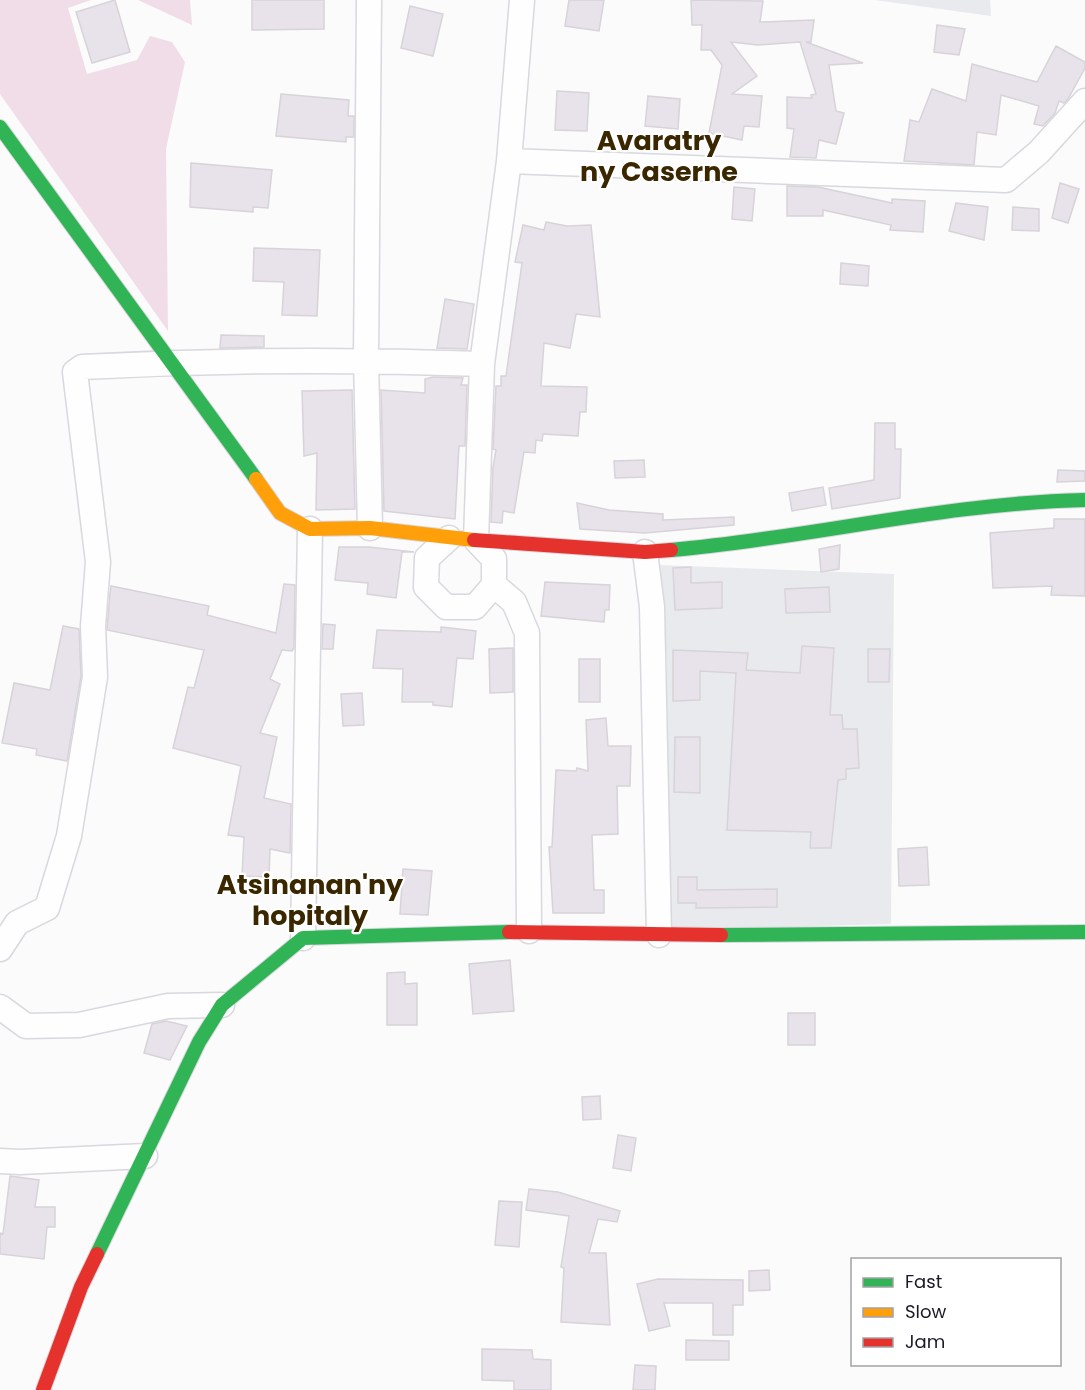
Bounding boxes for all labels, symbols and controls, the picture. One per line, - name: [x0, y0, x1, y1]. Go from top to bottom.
- district label: Avaratry ny Caserne: [580, 122, 738, 190]
- district label: Atsinanan'ny hopitaly: [217, 866, 404, 934]
- legend: [851, 1258, 1061, 1366]
- text: Fast: [905, 1269, 942, 1294]
- text: Slow: [905, 1299, 947, 1324]
- text: Jam: [905, 1329, 945, 1354]

